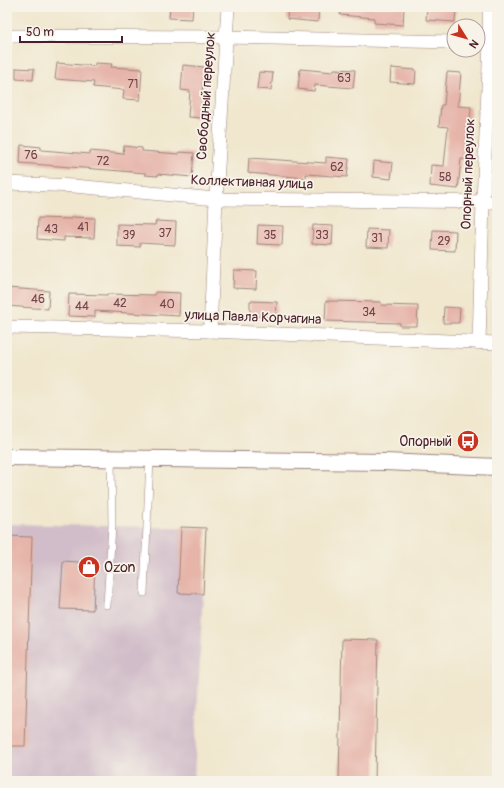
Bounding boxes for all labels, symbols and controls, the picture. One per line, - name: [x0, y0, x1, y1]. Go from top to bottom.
- scale bar: [20, 18, 122, 44]
- north arrow: [446, 18, 486, 58]
- text: 50 m: [26, 25, 54, 40]
- street label: Свободный переулок: [193, 31, 219, 161]
- text: N: [466, 37, 481, 51]
- house number: 63: [337, 71, 351, 86]
- house number: 71: [127, 77, 139, 92]
- street label: Опорный переулок: [458, 118, 478, 230]
- house number: 76: [24, 148, 38, 163]
- house number: 72: [96, 154, 110, 169]
- house number: 62: [330, 160, 344, 175]
- house number: 58: [439, 170, 451, 185]
- street label: Коллективная улица: [190, 171, 314, 193]
- house number: 41: [77, 220, 89, 235]
- house number: 43: [44, 222, 58, 237]
- house number: 37: [158, 226, 172, 241]
- house number: 39: [123, 228, 135, 243]
- house number: 35: [263, 228, 277, 243]
- house number: 33: [315, 228, 329, 243]
- house number: 31: [371, 231, 383, 246]
- house number: 29: [438, 234, 450, 249]
- house number: 46: [31, 292, 45, 307]
- house number: 42: [113, 296, 127, 311]
- house number: 40: [159, 297, 175, 312]
- house number: 44: [75, 299, 89, 314]
- house number: 34: [362, 305, 376, 320]
- street label: улица Павла Корчагина: [183, 306, 322, 328]
- bus stop icon: Опорный: [455, 428, 481, 454]
- place label: Опорный: [399, 433, 452, 450]
- shop icon: Ozon: [76, 554, 102, 580]
- place label: Ozon: [104, 559, 136, 576]

